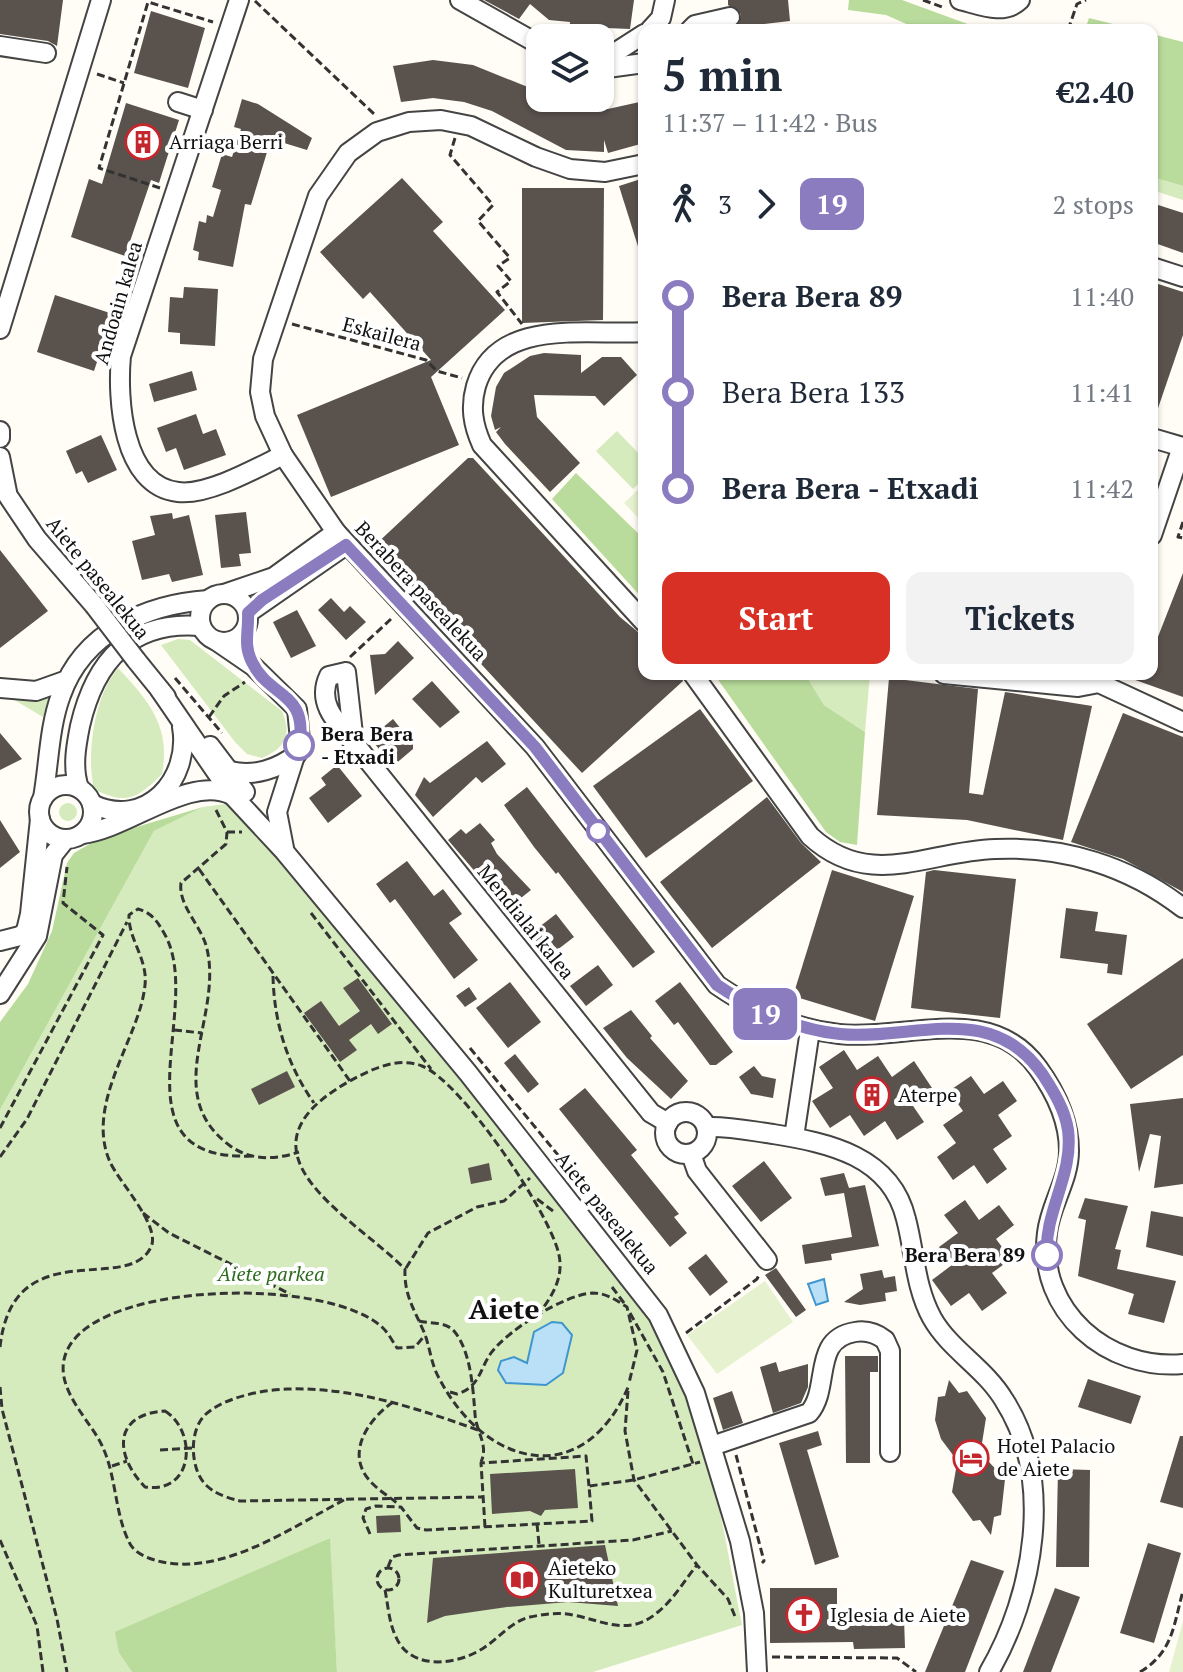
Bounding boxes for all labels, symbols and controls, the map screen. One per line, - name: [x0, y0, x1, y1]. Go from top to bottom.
- map controls: [526, 24, 614, 112]
- button: layers: [526, 24, 614, 112]
- text: 5 min: [662, 45, 782, 104]
- text: €2.40: [1057, 72, 1134, 112]
- text: 11:37 – 11:42 · Bus: [662, 105, 878, 139]
- building icon: Arriaga Berri: [124, 123, 162, 161]
- place label: Arriaga Berri: [169, 128, 283, 155]
- icon: walk: [662, 182, 706, 226]
- icon: forward: [744, 182, 788, 226]
- text: 19: [816, 185, 848, 222]
- text: 3: [718, 187, 732, 221]
- text: 2 stops: [1053, 187, 1134, 221]
- street label: Andoain kalea: [87, 238, 148, 368]
- text: Bera Bera 89: [722, 276, 903, 316]
- text: 11:40: [1070, 279, 1134, 313]
- street label: Eskailera: [340, 310, 425, 357]
- text: Bera Bera 133: [722, 372, 905, 412]
- text: 11:41: [1070, 375, 1134, 409]
- text: Bera Bera - Etxadi: [722, 468, 979, 508]
- text: 11:42: [1070, 471, 1134, 505]
- street label: Aiete pasealekua: [41, 511, 156, 645]
- street label: Berabera pasealekua: [349, 515, 493, 666]
- button: Start: [662, 572, 890, 664]
- button: Tickets: [906, 572, 1134, 664]
- place label: Bera Bera - Etxadi: [321, 720, 413, 770]
- marker: Bera Bera - Etxadi: [284, 730, 314, 760]
- unlabelled marker: [587, 820, 609, 842]
- street label: Mendialai kalea: [472, 859, 581, 985]
- line badge: 19: [729, 988, 801, 1040]
- text: 19: [749, 995, 781, 1032]
- building icon: Aterpe: [853, 1076, 891, 1114]
- place label: Aterpe: [898, 1081, 957, 1108]
- street label: Aiete pasealekua: [550, 1146, 665, 1280]
- marker: Bera Bera 89: [1032, 1240, 1062, 1270]
- place label: Bera Bera 89: [905, 1241, 1025, 1268]
- park label: Aiete parkea: [216, 1260, 325, 1287]
- district label: Aiete: [469, 1290, 539, 1327]
- place label: Hotel Palacio de Aiete: [997, 1432, 1115, 1482]
- hotel icon: Hotel Palacio de Aiete: [952, 1439, 990, 1477]
- place label: Aieteko Kulturetxea: [548, 1554, 653, 1604]
- library icon: Aieteko Kulturetxea: [503, 1561, 541, 1599]
- church icon: Iglesia de Aiete: [785, 1596, 823, 1634]
- place label: Iglesia de Aiete: [830, 1601, 966, 1628]

